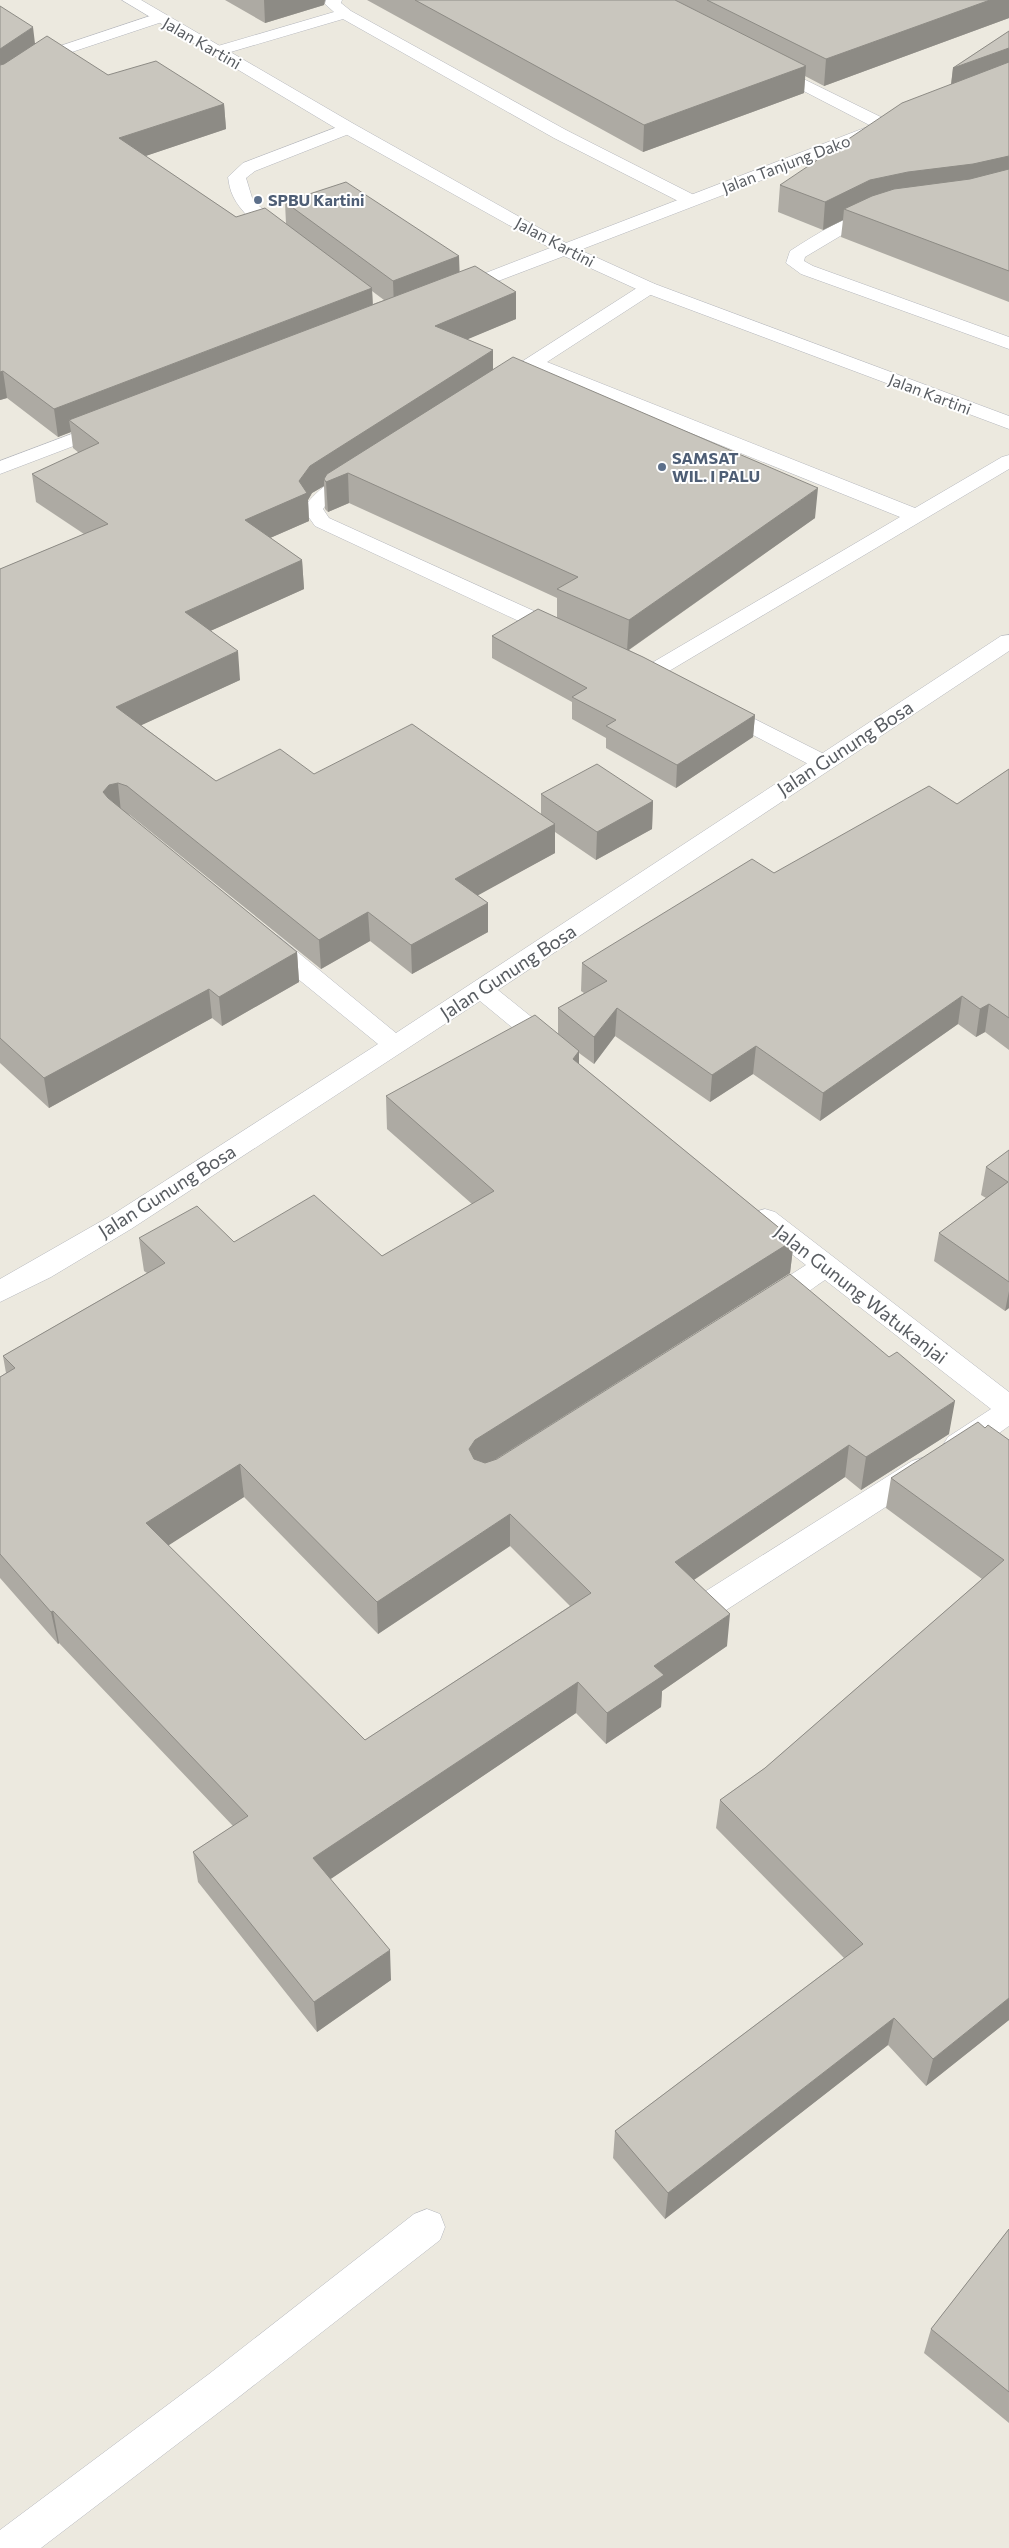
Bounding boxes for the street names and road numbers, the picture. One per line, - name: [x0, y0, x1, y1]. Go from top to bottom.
- street label: Jalan Kartini: [160, 13, 245, 73]
- street label: Jalan Tanjung Dako: [719, 130, 853, 197]
- street label: Jalan Kartini: [512, 213, 598, 270]
- street label: Jalan Kartini: [886, 369, 974, 418]
- street label: Jalan Gunung Bosa: [772, 695, 917, 800]
- street label: Jalan Gunung Bosa: [435, 919, 580, 1024]
- street label: Jalan Gunung Bosa: [94, 1139, 240, 1242]
- street label: Jalan Gunung Watukanjai: [770, 1219, 952, 1368]

